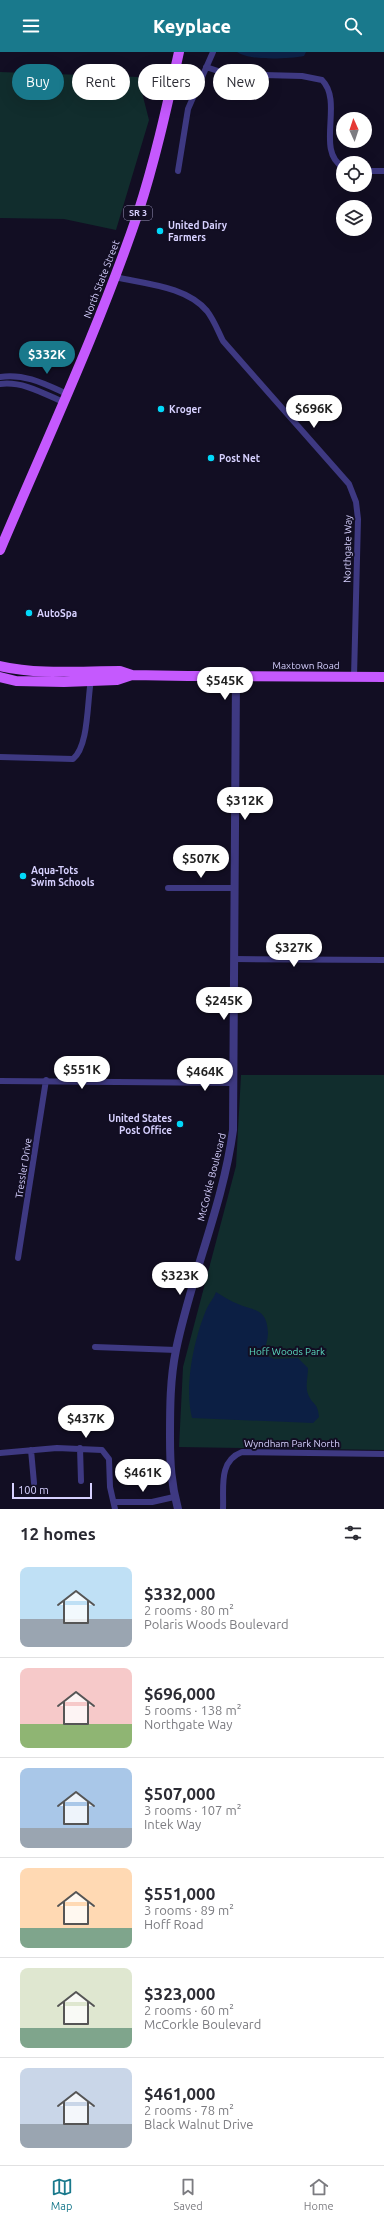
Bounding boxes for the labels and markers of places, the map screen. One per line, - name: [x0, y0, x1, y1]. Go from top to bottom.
- place label: United Dairy Farmers: [168, 220, 228, 243]
- marker: United Dairy Farmers: [155, 226, 165, 236]
- pin: $332K: [19, 341, 75, 375]
- pin: $696K: [286, 395, 342, 429]
- marker: Kroger: [156, 404, 166, 414]
- place label: Kroger: [169, 404, 202, 415]
- marker: Post Net: [206, 453, 216, 463]
- place label: Post Net: [219, 453, 261, 464]
- marker: AutoSpa: [24, 608, 34, 618]
- place label: AutoSpa: [37, 608, 77, 619]
- pin: $545K: [197, 667, 253, 701]
- pin: $312K: [217, 787, 273, 821]
- pin: $507K: [173, 845, 229, 879]
- place label: Aqua-Tots Swim Schools: [31, 865, 95, 888]
- marker: Aqua-Tots Swim Schools: [18, 871, 28, 881]
- pin: $327K: [266, 934, 322, 968]
- pin: $245K: [196, 987, 252, 1021]
- pin: $551K: [54, 1056, 110, 1090]
- pin: $464K: [177, 1058, 233, 1092]
- place label: United States Post Office: [108, 1113, 172, 1136]
- marker: United States Post Office: [175, 1119, 185, 1129]
- pin: $323K: [152, 1262, 208, 1296]
- pin: $437K: [58, 1405, 114, 1439]
- pin: $461K: [115, 1459, 171, 1493]

